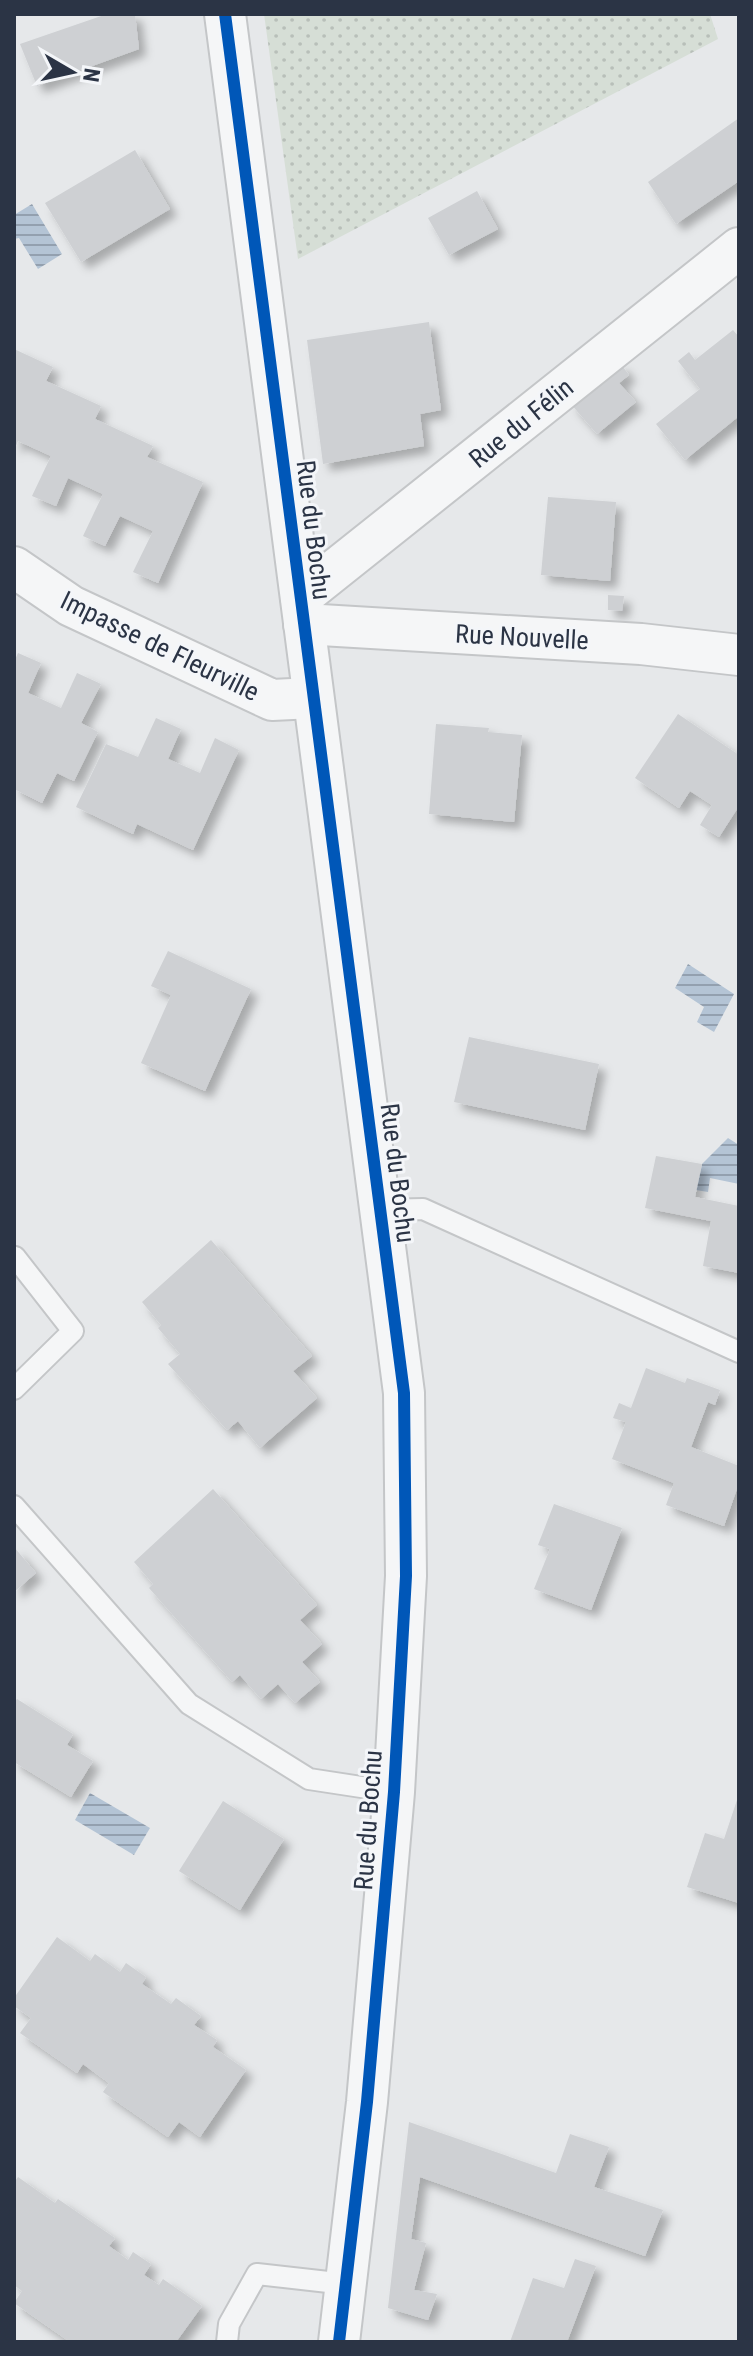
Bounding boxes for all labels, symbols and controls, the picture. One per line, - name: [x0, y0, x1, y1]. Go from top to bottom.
- north arrow: [32, 32, 112, 112]
- text: N: [78, 66, 105, 84]
- street label: Rue du Félin: [463, 372, 579, 474]
- street label: Rue du Bochu: [291, 459, 337, 601]
- street label: Impasse de Fleurville: [56, 585, 264, 707]
- street label: Rue Nouvelle: [455, 619, 589, 655]
- street label: Rue du Bochu: [375, 1102, 421, 1244]
- street label: Rue du Bochu: [348, 1749, 388, 1891]

